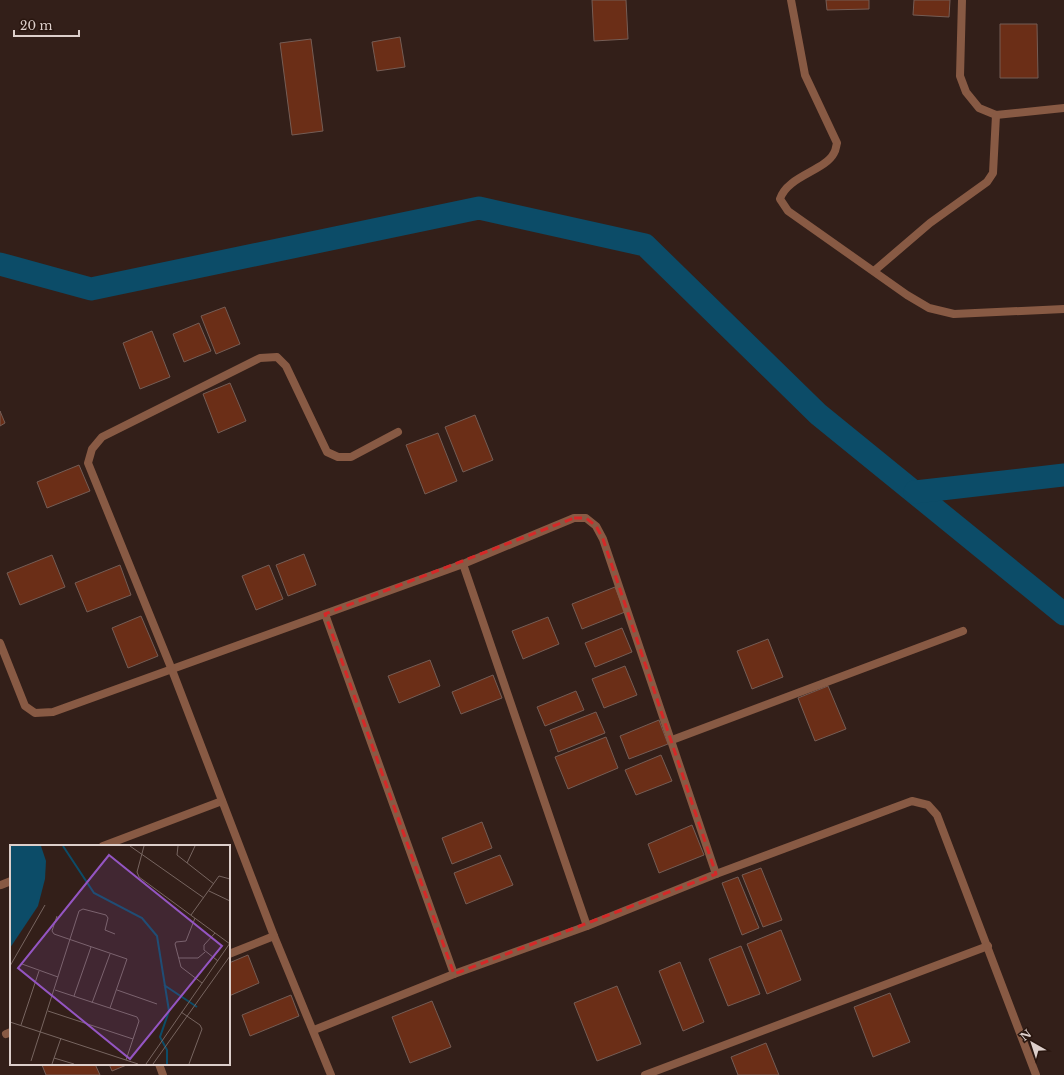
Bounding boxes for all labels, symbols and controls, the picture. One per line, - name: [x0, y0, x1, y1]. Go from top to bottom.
- scale bar: [14, 12, 79, 38]
- text: 20 m: [20, 18, 52, 33]
- inset map: [10, 845, 230, 1065]
- north arrow: [1012, 1023, 1052, 1063]
- text: N: [1017, 1026, 1035, 1044]

